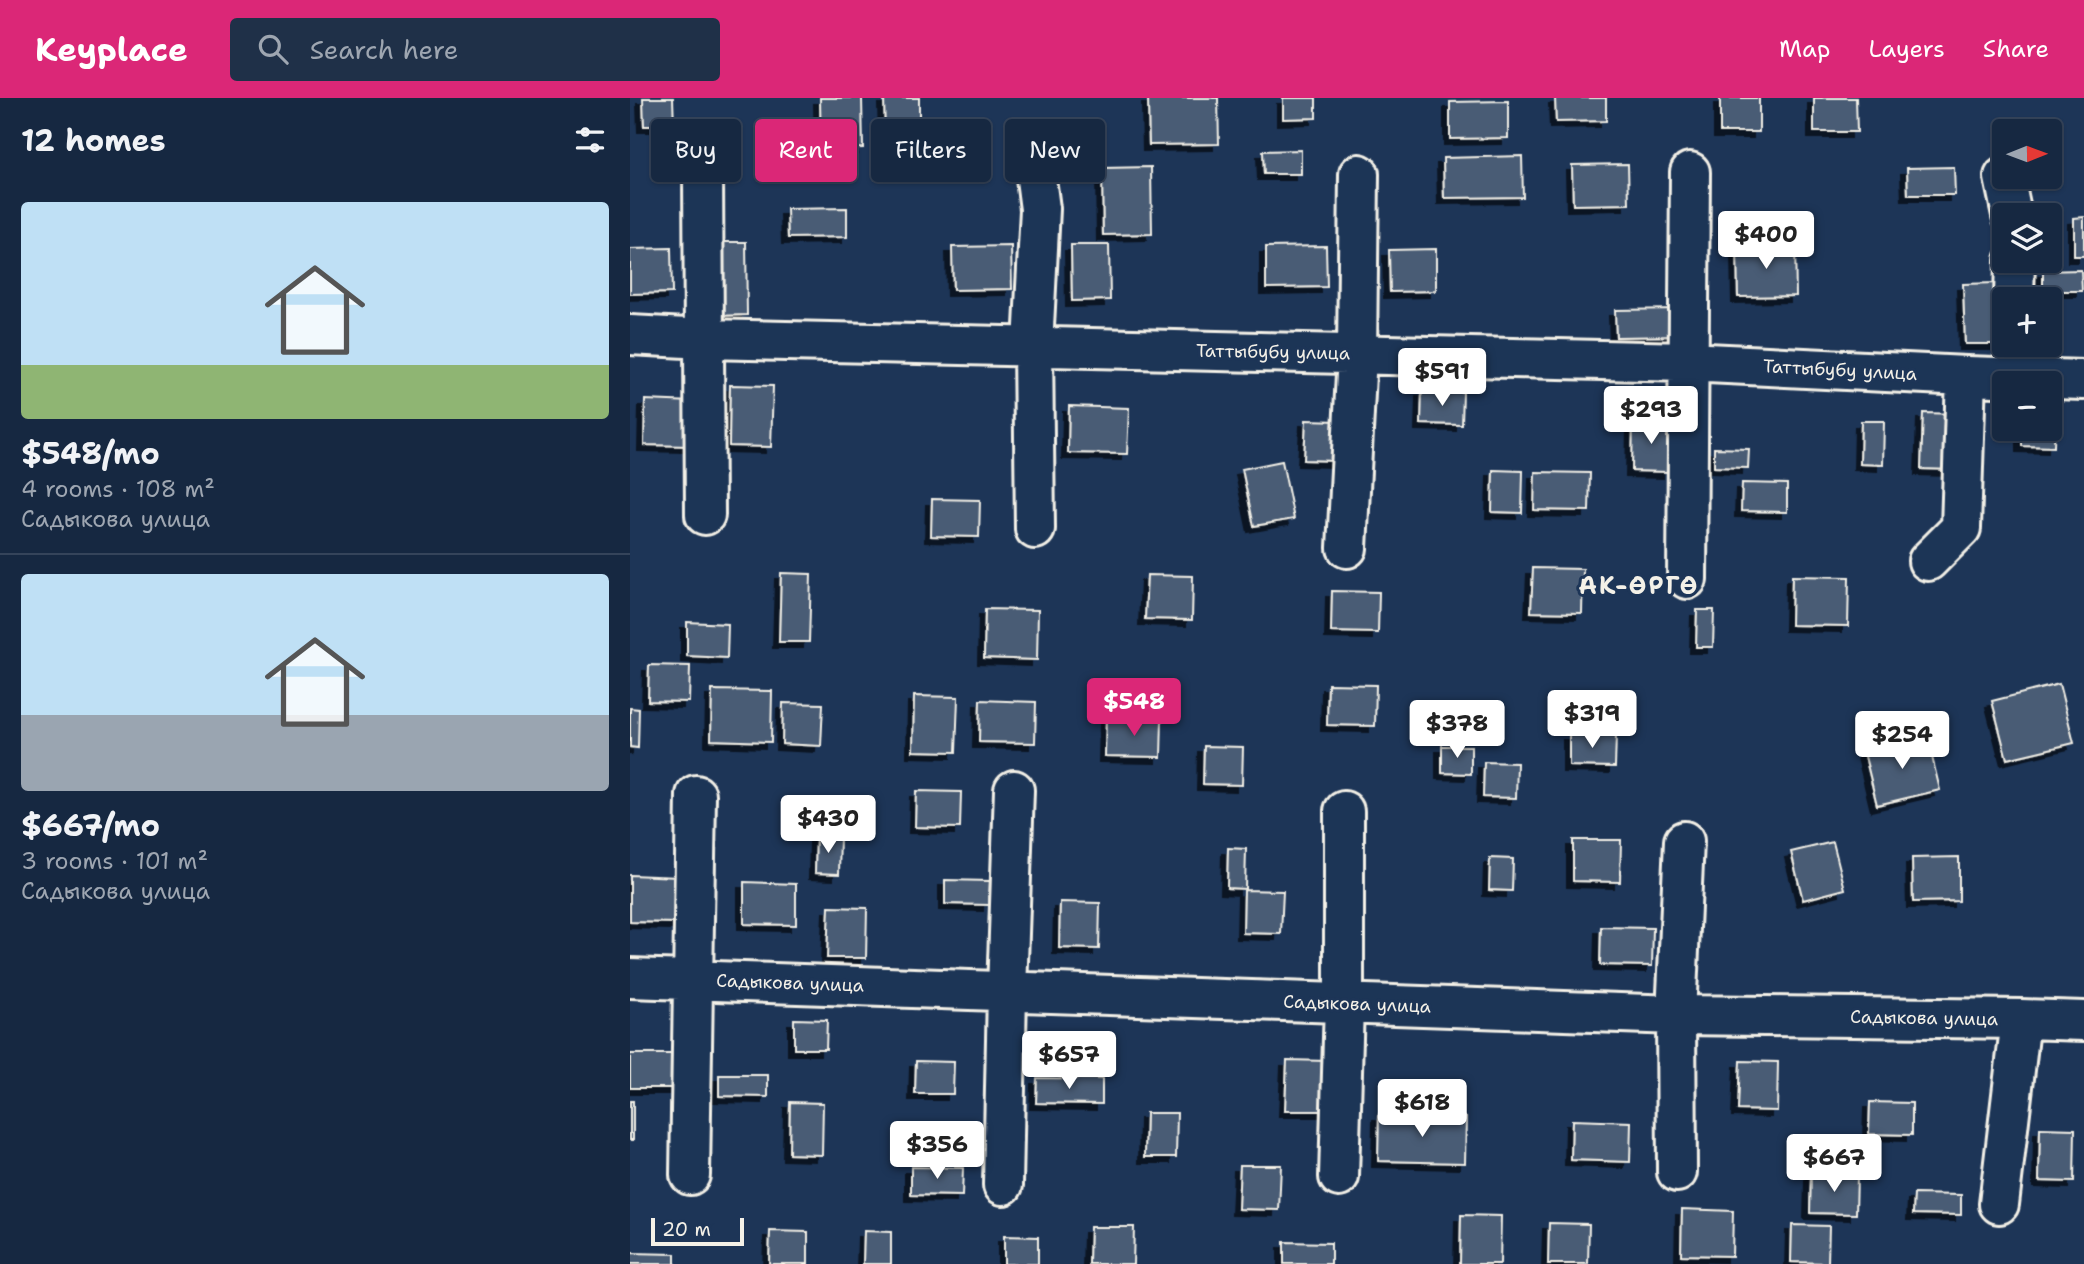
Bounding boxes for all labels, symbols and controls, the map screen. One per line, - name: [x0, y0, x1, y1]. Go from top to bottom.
- search box: [230, 18, 720, 81]
- text: Keyplace: [35, 27, 188, 72]
- icon: search: [254, 30, 292, 68]
- text: Search here: [310, 32, 458, 67]
- text: Map: [1779, 33, 1830, 65]
- text: Layers: [1868, 33, 1945, 65]
- text: Share: [1983, 33, 2049, 65]
- chip: Buy: [651, 119, 741, 182]
- chip: Rent: [755, 119, 857, 182]
- chip: Filters: [871, 119, 991, 182]
- chip: New: [1005, 119, 1105, 182]
- north arrow: [1992, 119, 2062, 189]
- map controls: [1992, 119, 2062, 441]
- text: 12 homes: [21, 120, 165, 161]
- icon: filters: [571, 121, 609, 159]
- button: layers: [1992, 203, 2062, 273]
- pin: $400: [1725, 212, 1807, 271]
- text: $400: [1734, 219, 1798, 249]
- icon: home: [252, 247, 378, 373]
- button: +: [1992, 287, 2062, 357]
- street label: Таттыбубу улица: [1196, 339, 1350, 365]
- pin: $591: [1401, 348, 1483, 408]
- street label: Таттыбубу улица: [1762, 354, 1918, 386]
- text: $591: [1414, 356, 1470, 386]
- button: −: [1992, 371, 2062, 441]
- pin: $293: [1610, 386, 1692, 446]
- text: $293: [1620, 394, 1682, 424]
- text: $548/mo: [21, 433, 160, 474]
- text: 4 rooms · 108 m²: [21, 474, 215, 504]
- text: Садыкова улица: [21, 504, 210, 534]
- district label: АК-ӨРГӨ: [1579, 570, 1700, 602]
- icon: home: [252, 619, 378, 745]
- pin: $548: [1093, 678, 1175, 738]
- text: $548: [1103, 686, 1165, 716]
- pin: $319: [1551, 690, 1633, 750]
- text: $319: [1564, 698, 1620, 728]
- pin: $378: [1416, 700, 1498, 760]
- text: $378: [1426, 708, 1488, 738]
- pin: $254: [1861, 712, 1943, 771]
- text: $254: [1871, 719, 1933, 749]
- pin: $430: [787, 796, 869, 855]
- text: $430: [797, 803, 859, 833]
- text: $667/mo: [21, 805, 160, 846]
- text: 3 rooms · 101 m²: [21, 846, 208, 876]
- text: Садыкова улица: [21, 876, 210, 906]
- street label: Садыкова улица: [716, 968, 864, 998]
- street label: Садыкова улица: [1283, 989, 1431, 1019]
- street label: Садыкова улица: [1850, 1005, 1998, 1031]
- pin: $657: [1028, 1032, 1110, 1091]
- text: $657: [1038, 1039, 1100, 1069]
- pin: $618: [1381, 1080, 1463, 1139]
- text: $618: [1394, 1087, 1450, 1117]
- pin: $356: [896, 1122, 978, 1181]
- text: $356: [906, 1129, 968, 1159]
- pin: $667: [1793, 1134, 1875, 1194]
- text: $667: [1803, 1142, 1865, 1172]
- scale bar: [651, 1215, 744, 1247]
- text: 20 m: [662, 1217, 711, 1242]

